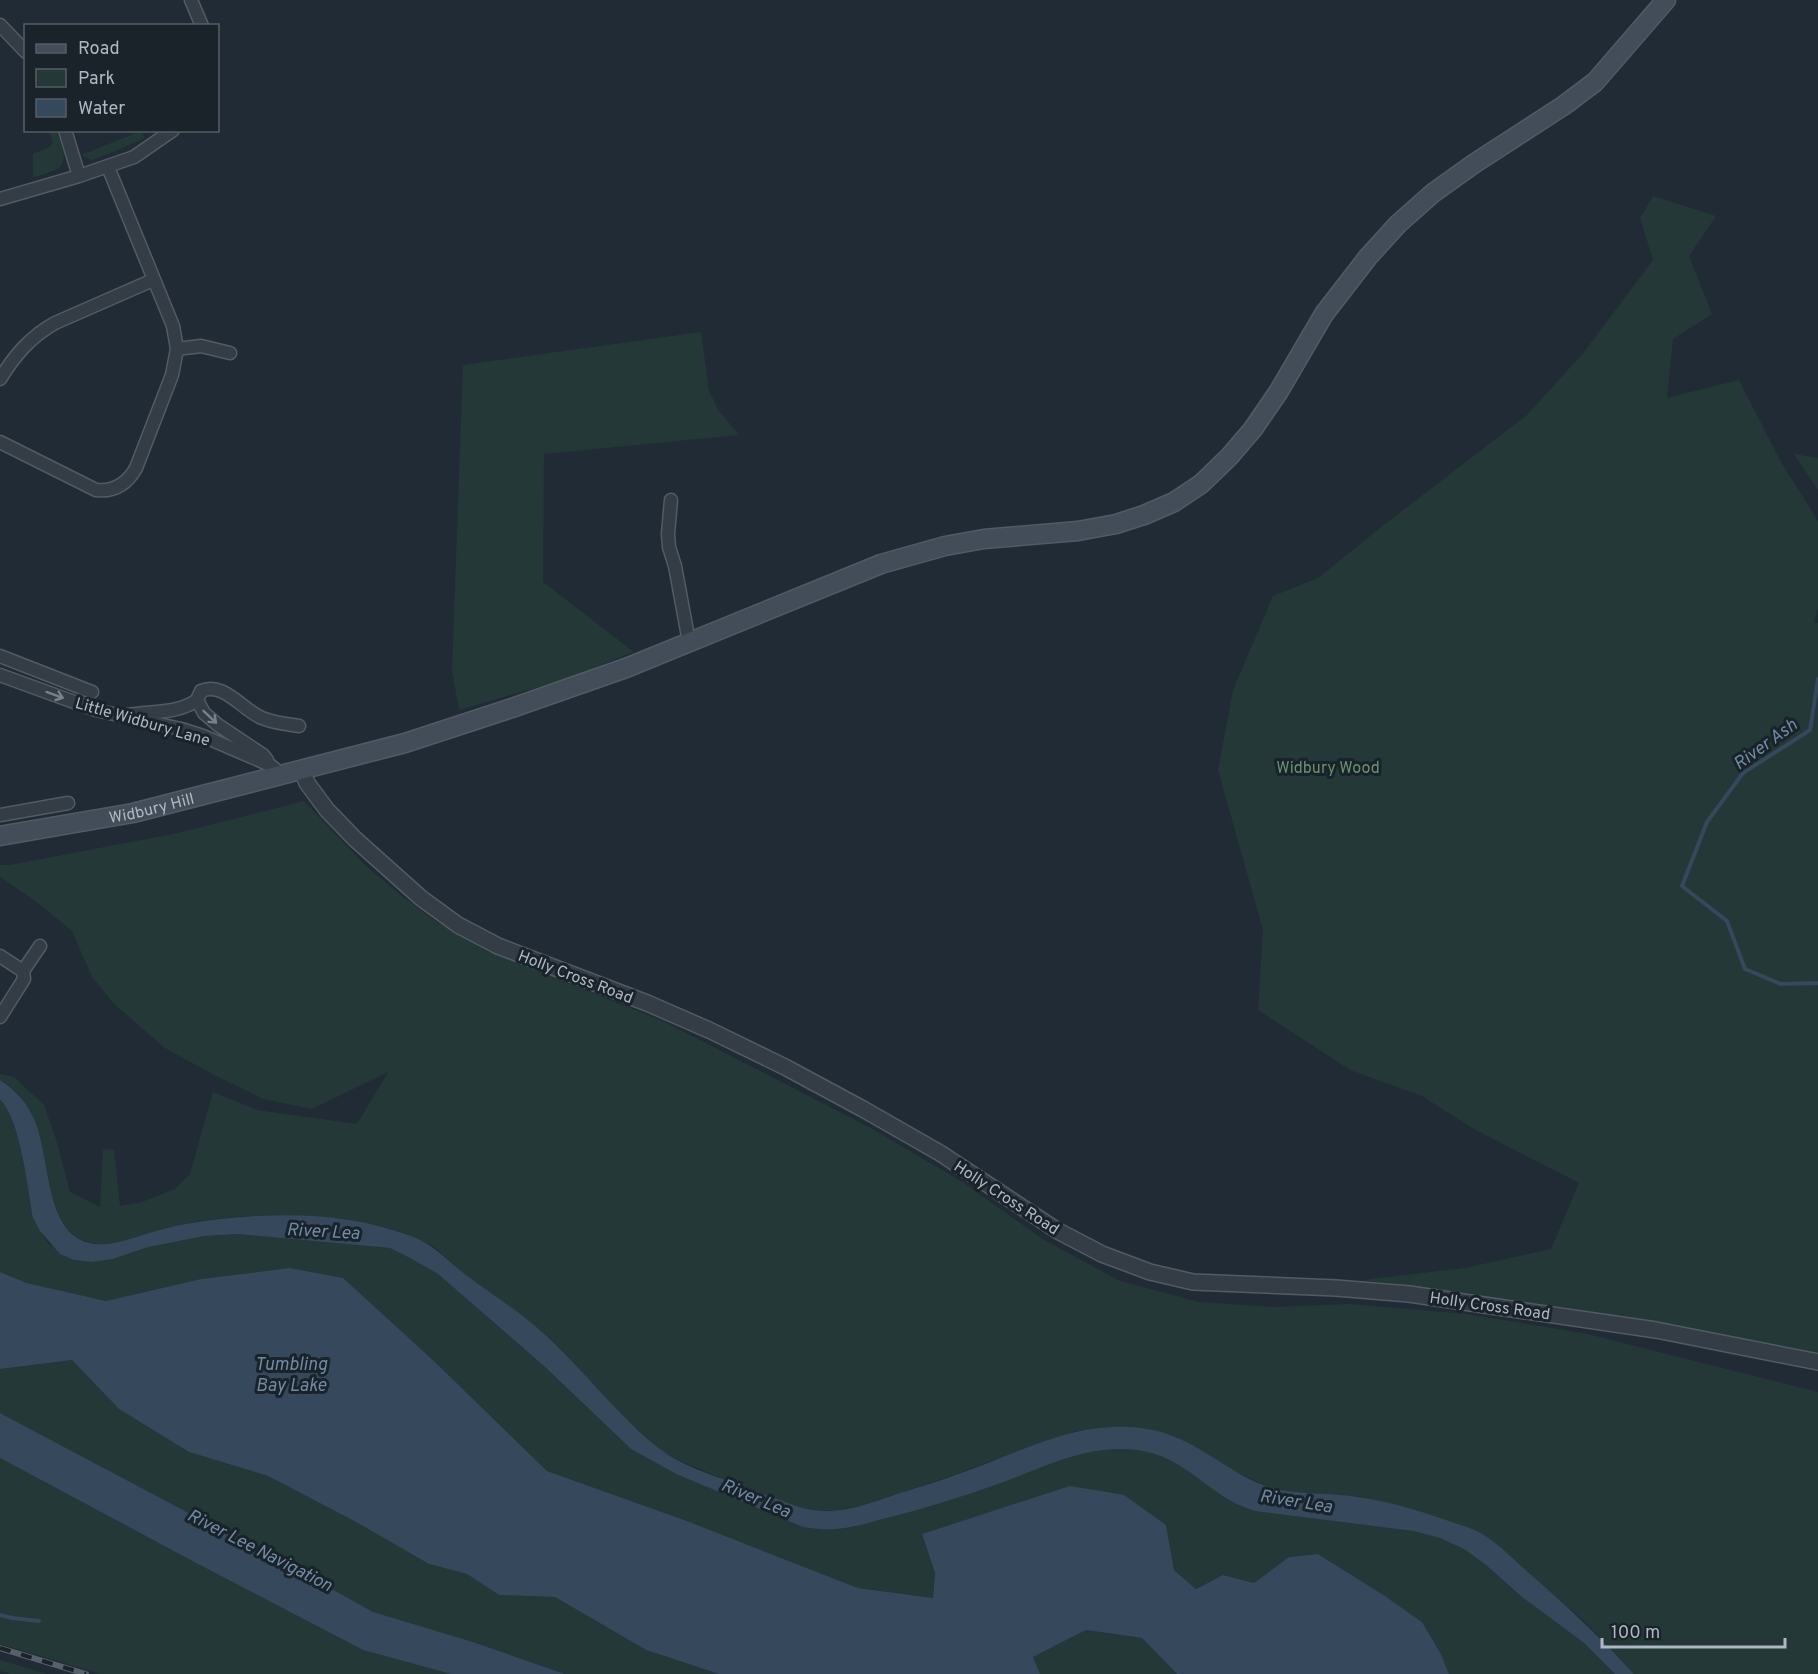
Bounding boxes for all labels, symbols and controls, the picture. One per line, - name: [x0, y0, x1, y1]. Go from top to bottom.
- legend: [24, 24, 219, 132]
- text: Road: [78, 38, 120, 61]
- text: Park: [78, 68, 115, 91]
- text: Water: [78, 98, 125, 121]
- one-way arrow: [45, 690, 64, 701]
- street label: Little Widbury Lane: [73, 694, 212, 752]
- one-way arrow: [202, 710, 217, 725]
- water label: River Ash: [1729, 714, 1803, 776]
- park label: Widbury Wood: [1276, 759, 1380, 779]
- street label: Widbury Hill: [108, 790, 197, 829]
- street label: Holly Cross Road: [515, 947, 636, 1009]
- street label: Holly Cross Road: [950, 1157, 1062, 1240]
- water label: River Lea: [286, 1219, 361, 1246]
- street label: Holly Cross Road: [1428, 1289, 1551, 1325]
- water label: Tumbling Bay Lake: [255, 1354, 327, 1398]
- water label: River Lea: [717, 1475, 794, 1525]
- water label: River Lea: [1258, 1485, 1334, 1520]
- water label: River Lee Navigation: [183, 1505, 336, 1598]
- scale bar: [1602, 1611, 1785, 1649]
- text: 100 m: [1611, 1622, 1660, 1645]

